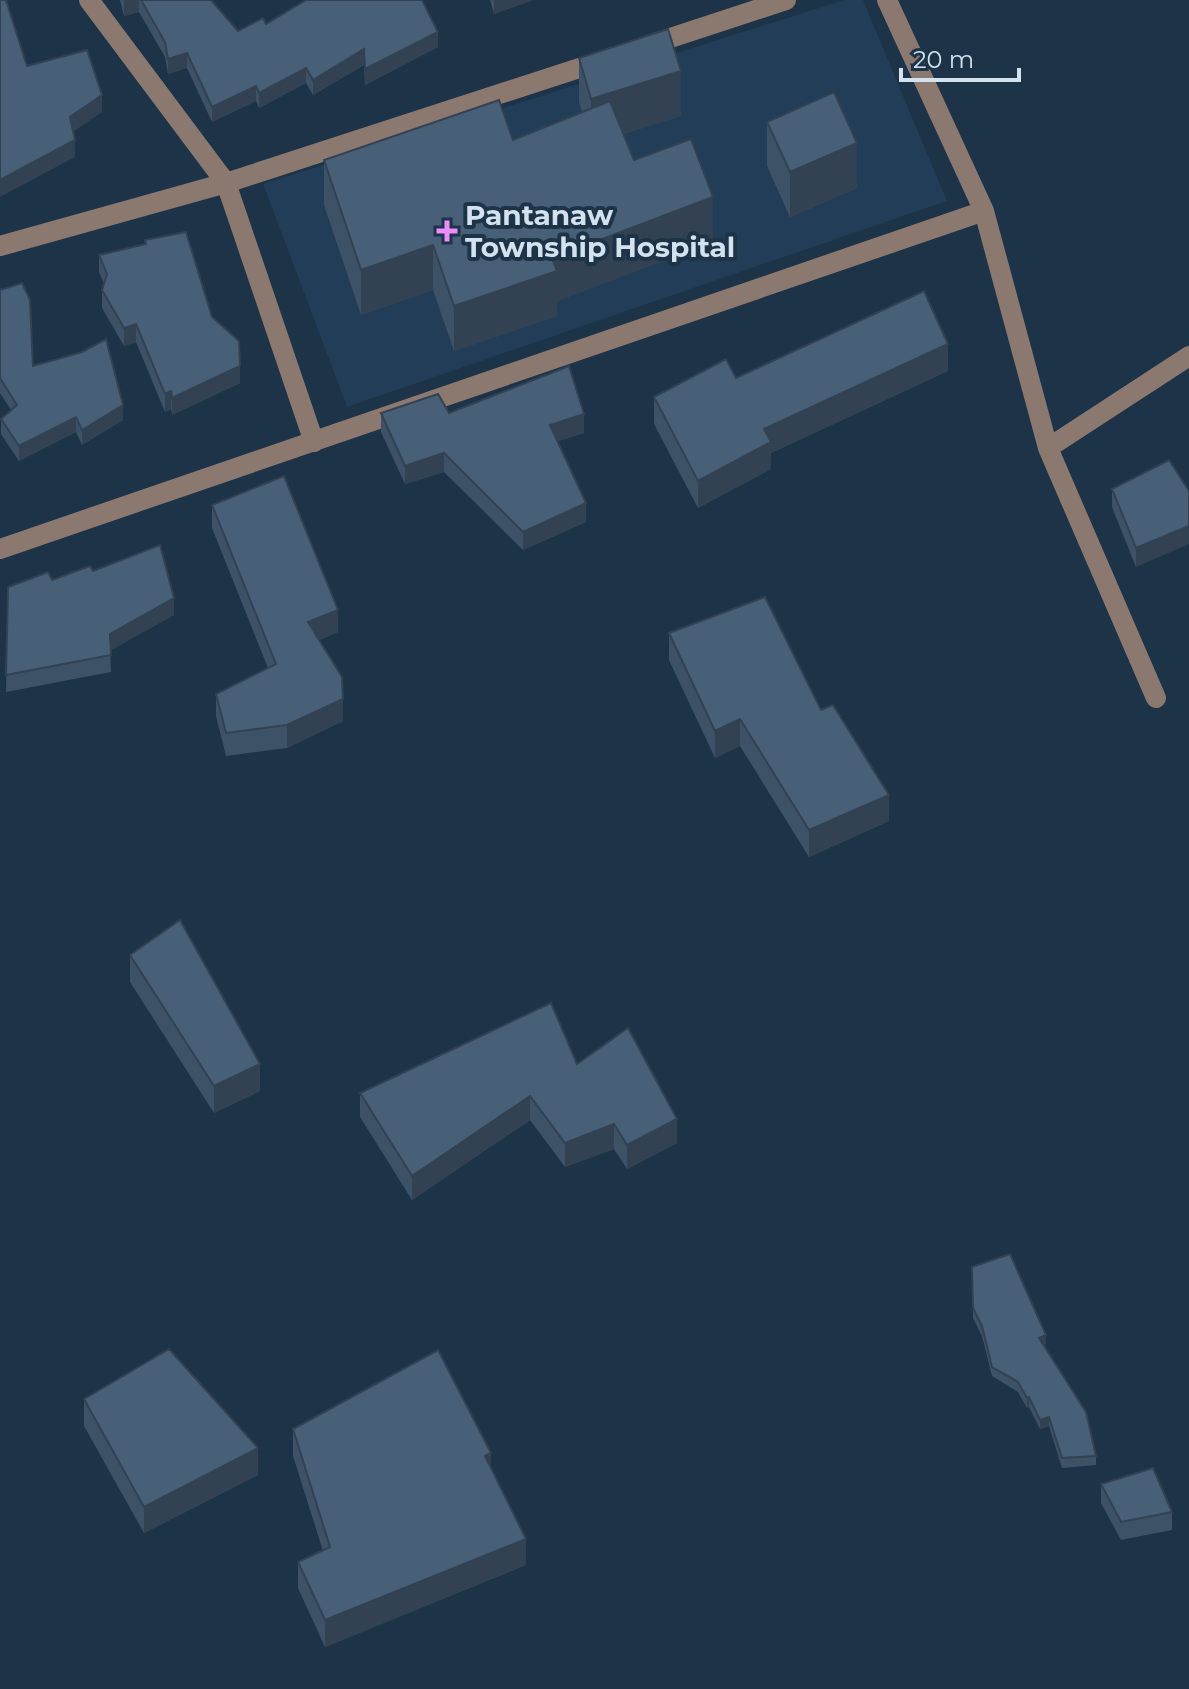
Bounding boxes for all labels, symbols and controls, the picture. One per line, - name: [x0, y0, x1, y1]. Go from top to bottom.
- scale bar: [901, 32, 1019, 82]
- text: 20 m: [913, 45, 974, 74]
- place label: Pantanaw Township Hospital: [465, 198, 735, 264]
- marker: Pantanaw Township Hospital: [436, 220, 458, 242]

